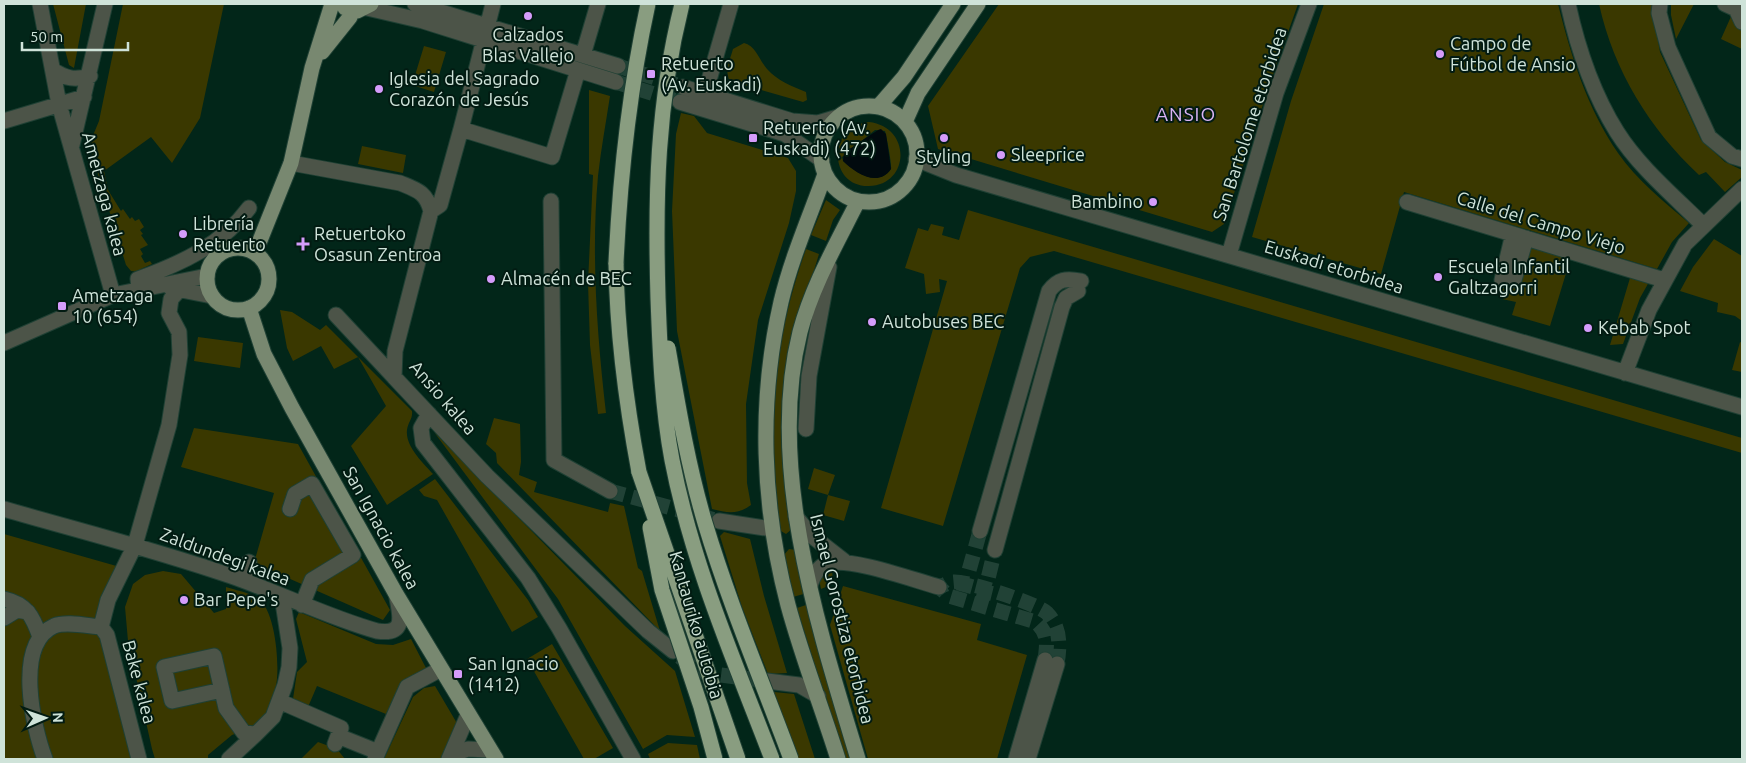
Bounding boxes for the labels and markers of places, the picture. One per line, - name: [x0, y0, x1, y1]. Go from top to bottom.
- marker: Calzados Blas Vallejo: [522, 10, 534, 22]
- place label: Calzados Blas Vallejo: [482, 24, 574, 65]
- place label: Campo de Fútbol de Ansio: [1450, 33, 1576, 74]
- marker: Campo de Fútbol de Ansio: [1434, 48, 1446, 60]
- place label: Retuerto (Av. Euskadi): [661, 53, 762, 95]
- place label: Iglesia del Sagrado Corazón de Jesús: [389, 68, 540, 109]
- marker: Retuerto (Av. Euskadi): [645, 68, 657, 80]
- marker: Iglesia del Sagrado Corazón de Jesús: [373, 83, 385, 95]
- place label: Retuerto (Av. Euskadi) (472): [763, 117, 876, 159]
- marker: Retuerto (Av. Euskadi) (472): [747, 132, 759, 144]
- marker: Styling: [938, 132, 950, 144]
- place label: Sleeprice: [1011, 144, 1085, 164]
- place label: Styling: [917, 146, 971, 166]
- marker: Sleeprice: [995, 149, 1007, 161]
- place label: Bambino: [1071, 191, 1143, 211]
- marker: Bambino: [1147, 196, 1159, 208]
- place label: Librería Retuerto: [193, 213, 266, 254]
- place label: Retuertoko Osasun Zentroa: [314, 223, 442, 264]
- marker: Librería Retuerto: [177, 228, 189, 240]
- marker: Retuertoko Osasun Zentroa: [296, 237, 310, 251]
- place label: Escuela Infantil Galtzagorri: [1448, 256, 1570, 297]
- place label: Almacén de BEC: [501, 268, 632, 288]
- marker: Escuela Infantil Galtzagorri: [1432, 271, 1444, 283]
- marker: Almacén de BEC: [485, 273, 497, 285]
- place label: Ametzaga 10 (654): [72, 285, 153, 327]
- marker: Ametzaga 10 (654): [56, 300, 68, 312]
- place label: Autobuses BEC: [882, 311, 1004, 331]
- marker: Autobuses BEC: [866, 316, 878, 328]
- place label: Kebab Spot: [1598, 317, 1691, 337]
- marker: Kebab Spot: [1582, 322, 1594, 334]
- place label: Bar Pepe's: [194, 589, 279, 609]
- marker: Bar Pepe's: [178, 594, 190, 606]
- place label: San Ignacio (1412): [468, 653, 559, 695]
- marker: San Ignacio (1412): [452, 668, 464, 680]

